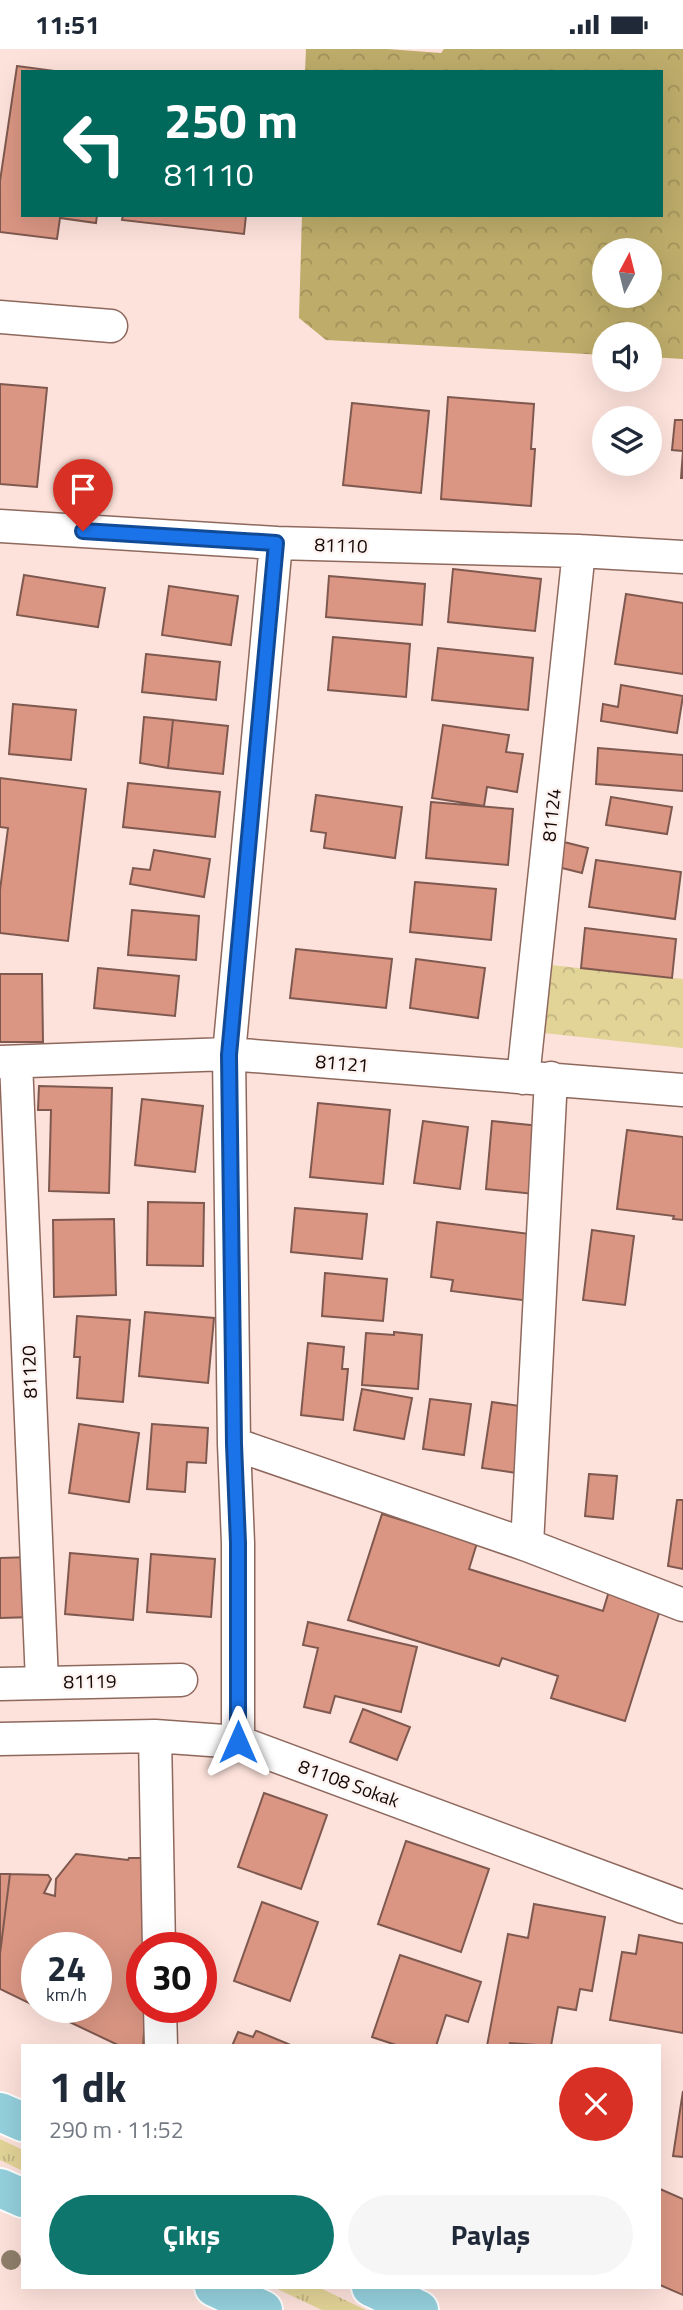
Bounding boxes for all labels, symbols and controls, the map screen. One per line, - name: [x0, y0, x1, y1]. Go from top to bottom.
- text: 11:51: [35, 5, 100, 44]
- text: 250 m: [164, 82, 298, 157]
- icon: left: [49, 98, 140, 189]
- text: 81110: [164, 150, 254, 198]
- north arrow: [592, 238, 662, 308]
- map controls: [592, 238, 662, 476]
- button: sound: [592, 322, 662, 392]
- button: layers: [592, 406, 662, 476]
- pin: [53, 459, 113, 531]
- icon: arrive: [64, 470, 102, 508]
- street label: 81110: [314, 529, 368, 560]
- street label: 81124: [533, 787, 568, 843]
- street label: 81121: [314, 1046, 370, 1079]
- street label: 81120: [13, 1345, 44, 1399]
- street label: 81119: [63, 1666, 117, 1695]
- position arrow: [201, 1705, 275, 1779]
- street label: 81108 Sokak: [295, 1751, 404, 1814]
- speed limit sign: 30: [126, 1932, 217, 2023]
- text: 24: [47, 1941, 86, 1995]
- text: km/h: [46, 1981, 87, 2008]
- text: 1 dk: [49, 2054, 126, 2118]
- button: close: [559, 2067, 633, 2141]
- text: 290 m · 11:52: [49, 2112, 184, 2147]
- button: Çıkış: [49, 2195, 334, 2275]
- button: Paylaş: [348, 2195, 633, 2275]

